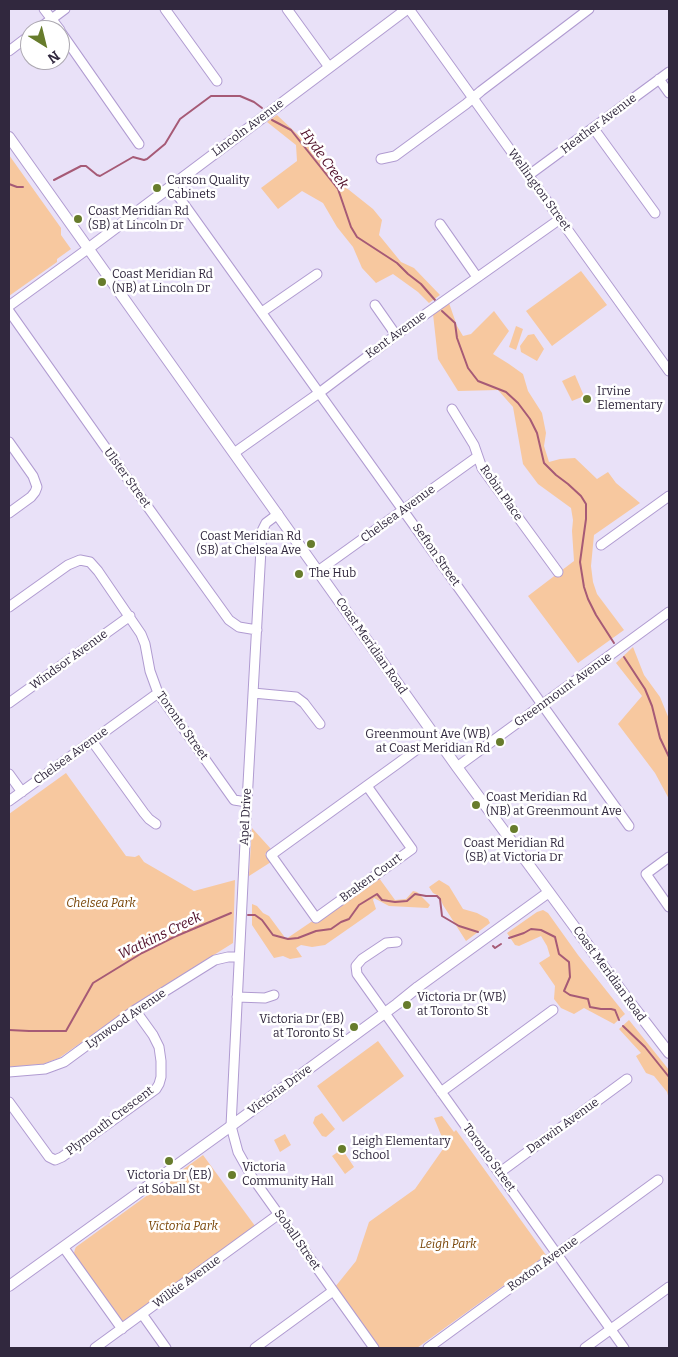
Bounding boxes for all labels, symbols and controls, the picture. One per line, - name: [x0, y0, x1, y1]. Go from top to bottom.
- north arrow: [20, 20, 70, 70]
- text: N: [44, 47, 63, 67]
- street label: Heather Avenue: [558, 91, 640, 157]
- street label: Lincoln Avenue: [209, 96, 287, 160]
- water label: Hyde Creek: [296, 125, 352, 193]
- street label: Wellington Street: [504, 146, 574, 234]
- place label: Carson Quality Cabinets: [167, 174, 249, 202]
- marker: Carson Quality Cabinets: [151, 182, 163, 194]
- place label: Coast Meridian Rd (SB) at Lincoln Dr: [88, 205, 189, 233]
- marker: Coast Meridian Rd (SB) at Lincoln Dr: [72, 213, 84, 225]
- place label: Coast Meridian Rd (NB) at Lincoln Dr: [112, 268, 213, 296]
- marker: Coast Meridian Rd (NB) at Lincoln Dr: [96, 276, 108, 288]
- street label: Kent Avenue: [363, 308, 429, 362]
- place label: Irvine Elementary: [597, 385, 663, 413]
- marker: Irvine Elementary: [581, 393, 593, 405]
- street label: Ulster Street: [100, 445, 154, 511]
- street label: Robin Place: [477, 462, 525, 524]
- street label: Chelsea Avenue: [358, 482, 438, 546]
- street label: Sefton Street: [409, 521, 463, 589]
- place label: Coast Meridian Rd (SB) at Chelsea Ave: [196, 530, 301, 558]
- marker: Coast Meridian Rd (SB) at Chelsea Ave: [305, 538, 317, 550]
- place label: The Hub: [309, 567, 356, 581]
- marker: The Hub: [293, 568, 305, 580]
- street label: Coast Meridian Road: [332, 595, 410, 697]
- street label: Windsor Avenue: [27, 627, 111, 693]
- street label: Greenmount Avenue: [511, 650, 615, 730]
- street label: Toronto Street: [153, 689, 211, 763]
- street label: Chelsea Avenue: [31, 724, 111, 788]
- place label: Greenmount Ave (WB) at Coast Meridian Rd: [365, 728, 490, 756]
- marker: Greenmount Ave (WB) at Coast Meridian Rd: [494, 736, 506, 748]
- street label: Apel Drive: [237, 788, 255, 846]
- place label: Coast Meridian Rd (NB) at Greenmount Ave: [486, 791, 622, 819]
- marker: Coast Meridian Rd (NB) at Greenmount Ave: [470, 799, 482, 811]
- marker: Coast Meridian Rd (SB) at Victoria Dr: [508, 823, 520, 835]
- place label: Coast Meridian Rd (SB) at Victoria Dr: [464, 837, 564, 865]
- street label: Braken Court: [337, 851, 405, 905]
- park label: Chelsea Park: [66, 897, 136, 911]
- water label: Watkins Creek: [116, 909, 204, 963]
- street label: Coast Meridian Road: [570, 923, 648, 1025]
- street label: Lynwood Avenue: [83, 986, 169, 1052]
- place label: Victoria Dr (WB) at Toronto St: [417, 991, 506, 1019]
- marker: Victoria Dr (WB) at Toronto St: [401, 999, 413, 1011]
- place label: Victoria Dr (EB) at Toronto St: [259, 1013, 344, 1041]
- marker: Victoria Dr (EB) at Toronto St: [348, 1021, 360, 1033]
- street label: Victoria Drive: [245, 1062, 315, 1118]
- street label: Plymouth Crescent: [64, 1083, 156, 1159]
- street label: Darwin Avenue: [524, 1095, 602, 1157]
- street label: Toronto Street: [460, 1121, 518, 1195]
- place label: Leigh Elementary School: [352, 1135, 451, 1163]
- marker: Leigh Elementary School: [336, 1143, 348, 1155]
- marker: Victoria Dr (EB) at Soball St: [163, 1155, 175, 1167]
- place label: Victoria Community Hall: [242, 1161, 334, 1189]
- place label: Victoria Dr (EB) at Soball St: [127, 1169, 211, 1197]
- marker: Victoria Community Hall: [226, 1169, 238, 1181]
- street label: Soball Street: [271, 1207, 323, 1273]
- park label: Victoria Park: [148, 1220, 218, 1234]
- street label: Roxton Avenue: [505, 1234, 581, 1294]
- park label: Leigh Park: [419, 1238, 477, 1252]
- street label: Wilkie Avenue: [150, 1253, 224, 1311]

